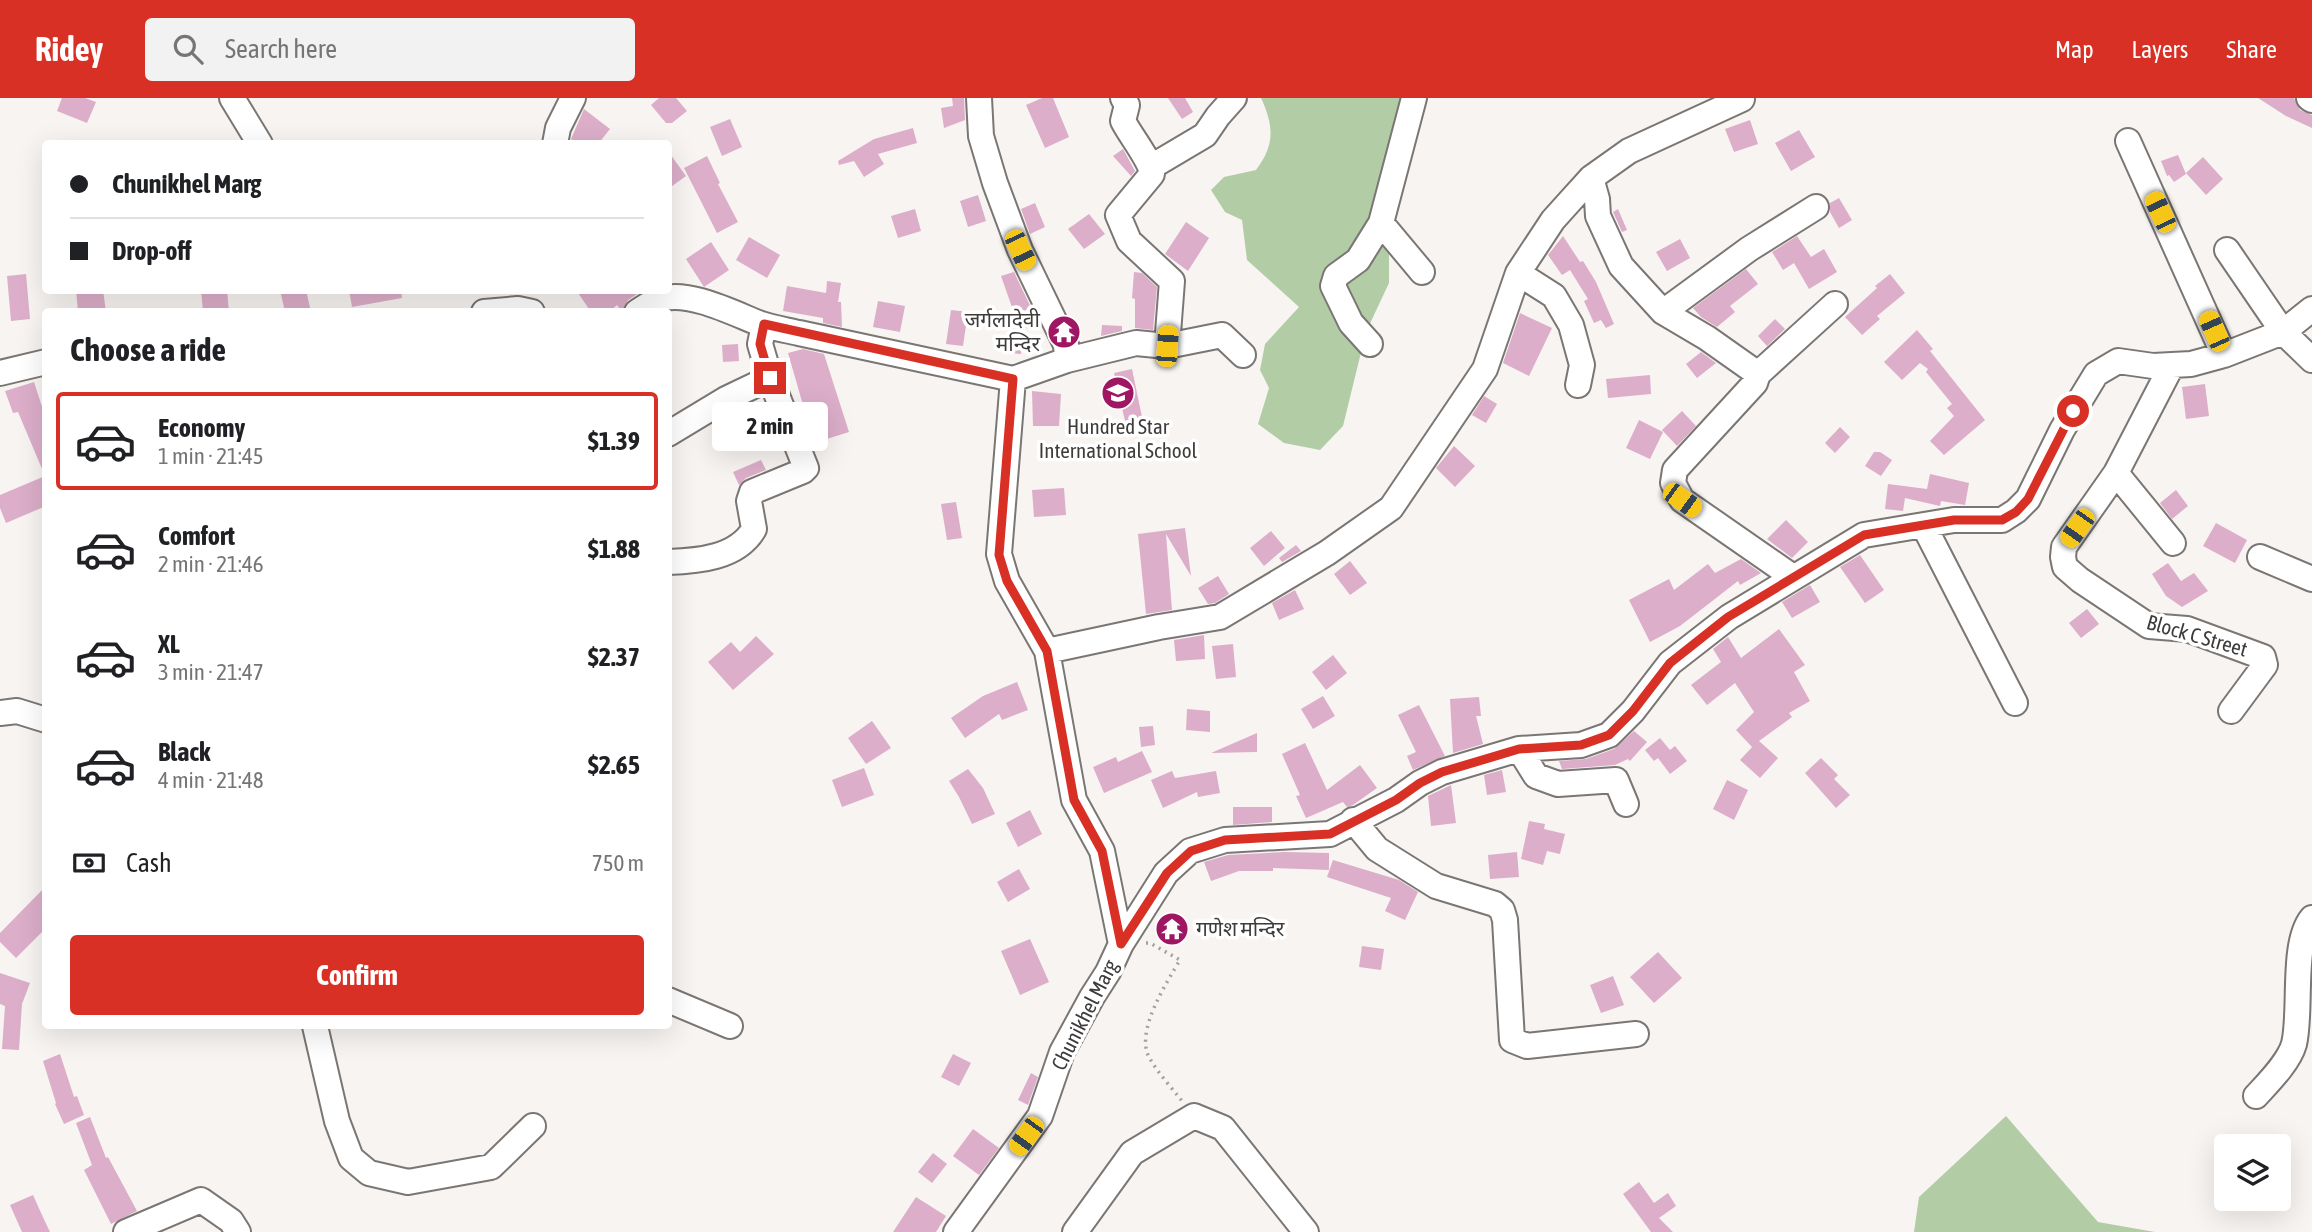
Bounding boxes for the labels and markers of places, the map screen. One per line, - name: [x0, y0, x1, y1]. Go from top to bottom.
- place label: जर्गलादेवी मन्दिर: [965, 307, 1041, 355]
- temple icon: जर्गलादेवी मन्दिर: [1045, 313, 1083, 351]
- school or university icon: Hundred Star International School: [1099, 374, 1137, 412]
- place label: Hundred Star International School: [1039, 414, 1198, 462]
- temple icon: गणेश मन्दिर: [1153, 910, 1191, 948]
- place label: गणेश मन्दिर: [1196, 916, 1285, 940]

